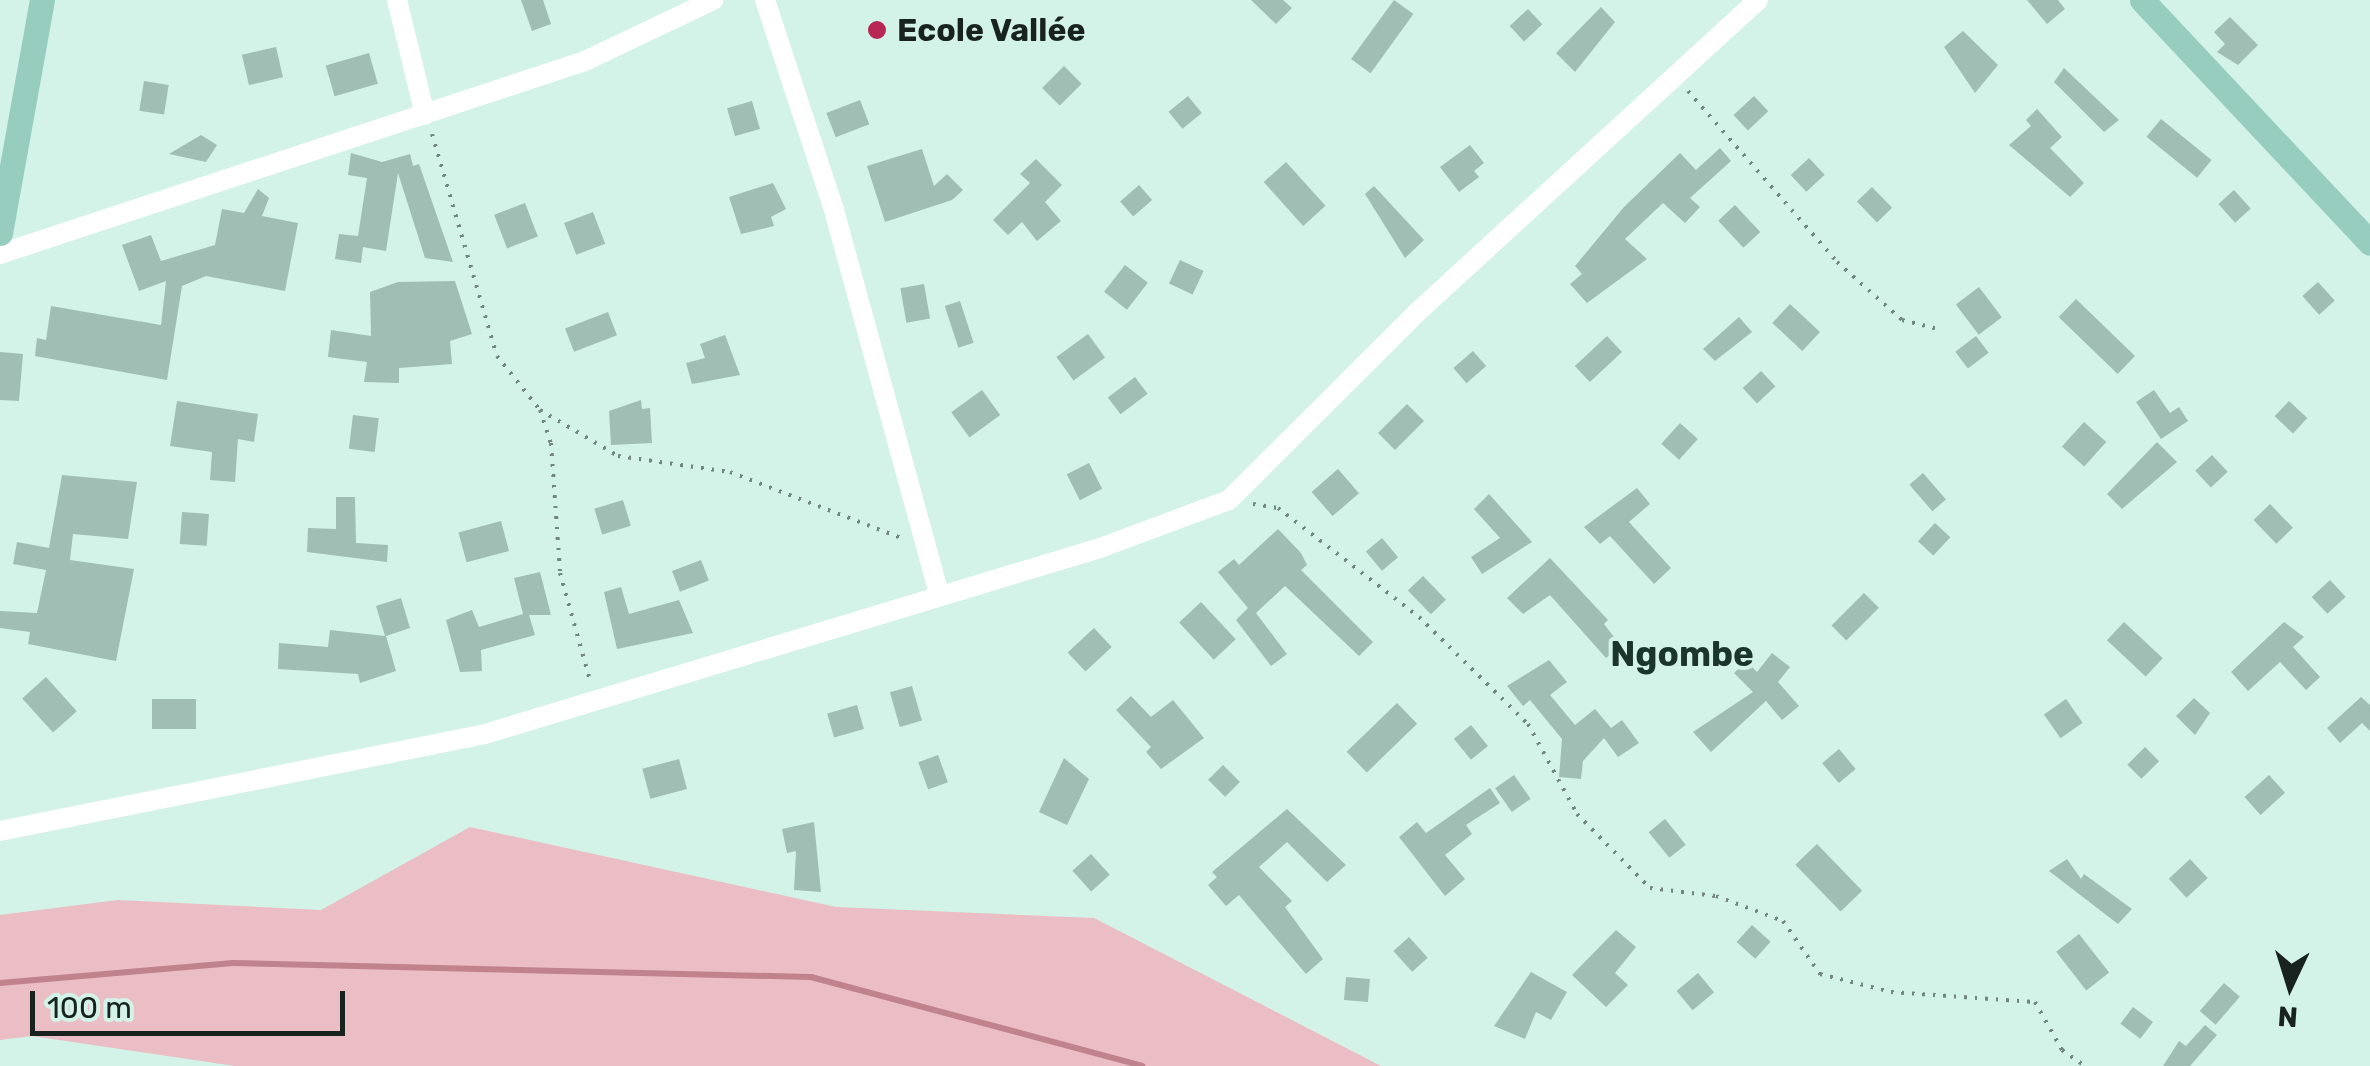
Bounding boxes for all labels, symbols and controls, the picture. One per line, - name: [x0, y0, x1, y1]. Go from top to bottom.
- place label: Ecole Vallée: [897, 11, 1086, 49]
- marker: Ecole Vallée: [866, 19, 888, 41]
- district label: Ngombe: [1610, 633, 1754, 675]
- north arrow: [2240, 936, 2340, 1036]
- scale bar: [35, 971, 350, 1033]
- text: 100 m: [47, 990, 132, 1026]
- text: N: [2277, 999, 2299, 1034]

